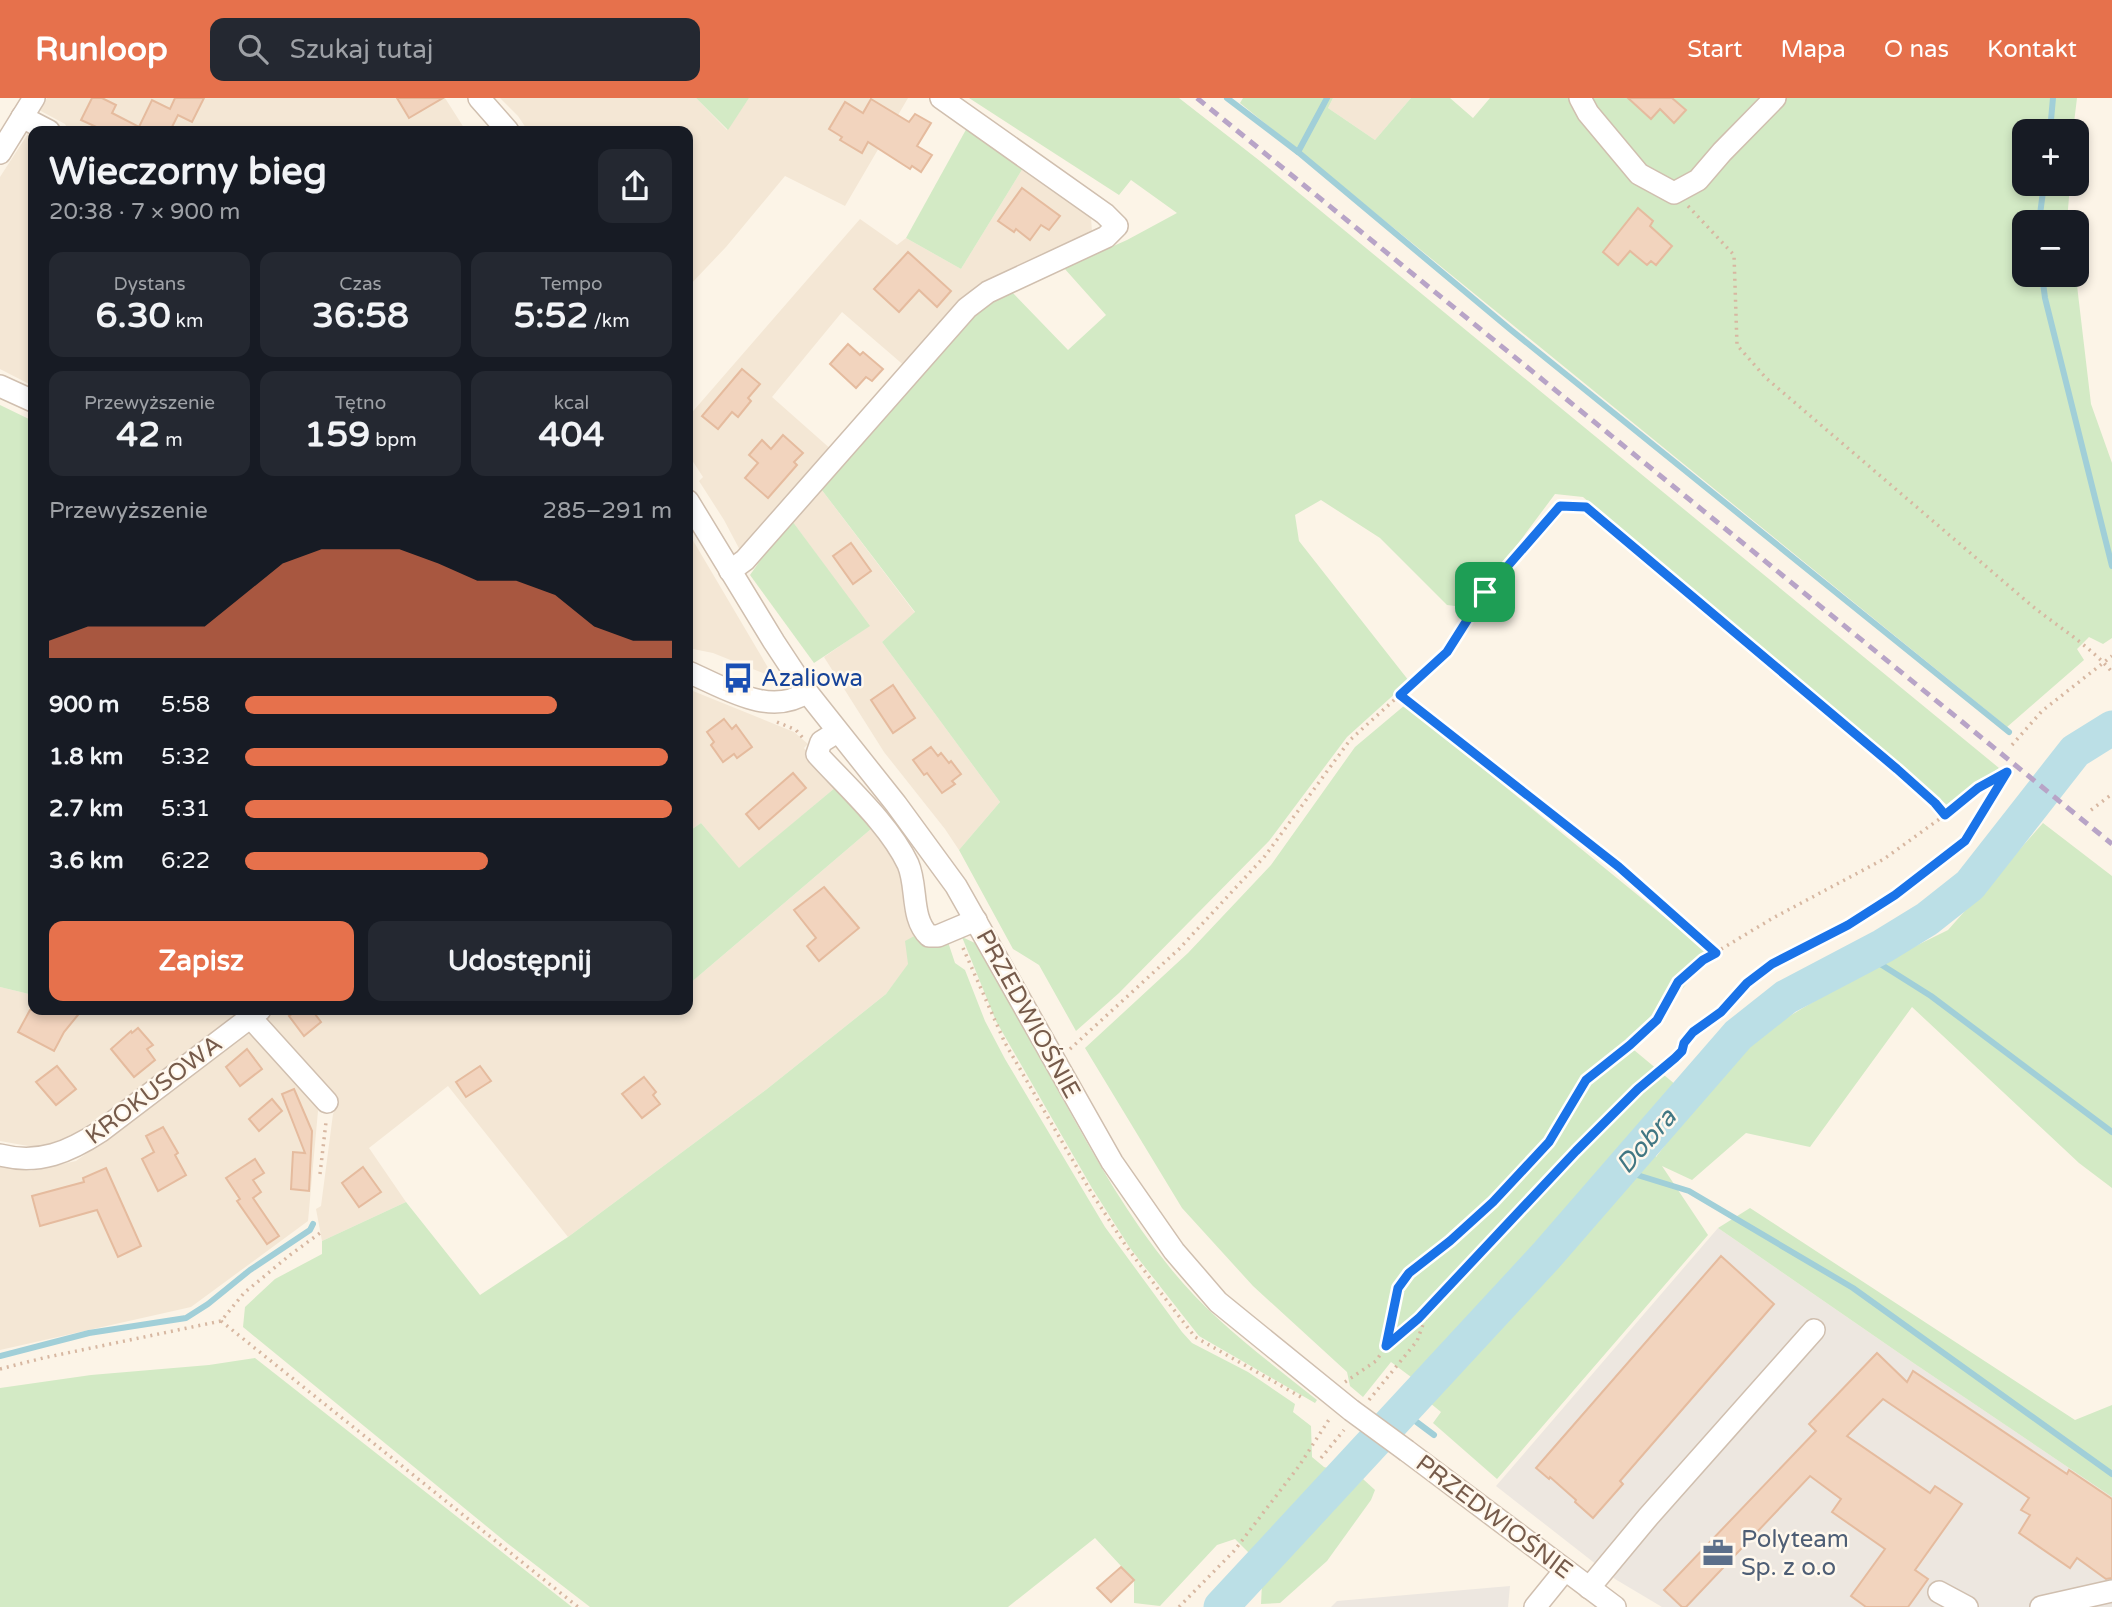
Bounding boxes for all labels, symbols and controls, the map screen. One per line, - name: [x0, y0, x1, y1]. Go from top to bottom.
- search box: [210, 18, 700, 81]
- text: Runloop: [35, 30, 168, 69]
- icon: search: [234, 30, 272, 68]
- text: Szukaj tutaj: [290, 34, 433, 65]
- text: Start: [1687, 35, 1742, 64]
- text: Mapa: [1780, 35, 1846, 64]
- text: O nas: [1884, 35, 1949, 64]
- text: Kontakt: [1987, 35, 2077, 64]
- map controls: [2012, 119, 2089, 287]
- button: +: [2012, 119, 2089, 196]
- text: Wieczorny bieg: [49, 149, 327, 195]
- button: share: [598, 149, 672, 223]
- text: 20:38 · 7 × 900 m: [49, 198, 240, 226]
- button: −: [2012, 210, 2089, 287]
- text: Dystans: [113, 273, 186, 295]
- text: Czas: [339, 273, 382, 295]
- text: Tempo: [540, 273, 603, 295]
- text: 6.30: [96, 295, 171, 337]
- text: 36:58: [312, 295, 409, 337]
- text: 5:52: [513, 295, 588, 337]
- text: km: [171, 310, 203, 332]
- text: /km: [588, 310, 630, 332]
- text: Przewyższenie: [84, 392, 215, 414]
- text: Tętno: [335, 392, 386, 414]
- text: kcal: [554, 392, 589, 414]
- text: 42: [116, 414, 160, 456]
- text: 159: [304, 414, 370, 456]
- text: 404: [539, 414, 604, 456]
- text: m: [160, 429, 183, 451]
- text: bpm: [370, 429, 417, 451]
- text: Przewyższenie: [49, 497, 208, 525]
- text: 285–291 m: [543, 497, 672, 525]
- pin: [1455, 562, 1515, 622]
- icon: arrive: [1466, 573, 1504, 611]
- bus stop icon: Azaliowa: [721, 661, 755, 695]
- place label: Azaliowa: [761, 664, 863, 693]
- text: 900 m: [49, 691, 119, 719]
- text: 5:58: [161, 691, 210, 719]
- text: 1.8 km: [49, 743, 123, 771]
- text: 5:32: [161, 743, 210, 771]
- text: 2.7 km: [49, 795, 123, 823]
- text: 5:31: [161, 795, 210, 823]
- text: 3.6 km: [49, 847, 124, 875]
- text: 6:22: [161, 847, 210, 875]
- button: Zapisz: [49, 921, 354, 1001]
- button: Udostępnij: [368, 921, 672, 1001]
- street label: PRZEDWIOŚNIE: [970, 924, 1087, 1104]
- street label: KROKUSOWA: [80, 1029, 228, 1151]
- water label: Dobra: [1609, 1101, 1683, 1180]
- street label: PRZEDWIOŚNIE: [1410, 1448, 1579, 1585]
- place label: Polyteam Sp. z o.o: [1741, 1525, 1849, 1582]
- office icon: Polyteam Sp. z o.o: [1701, 1536, 1735, 1570]

